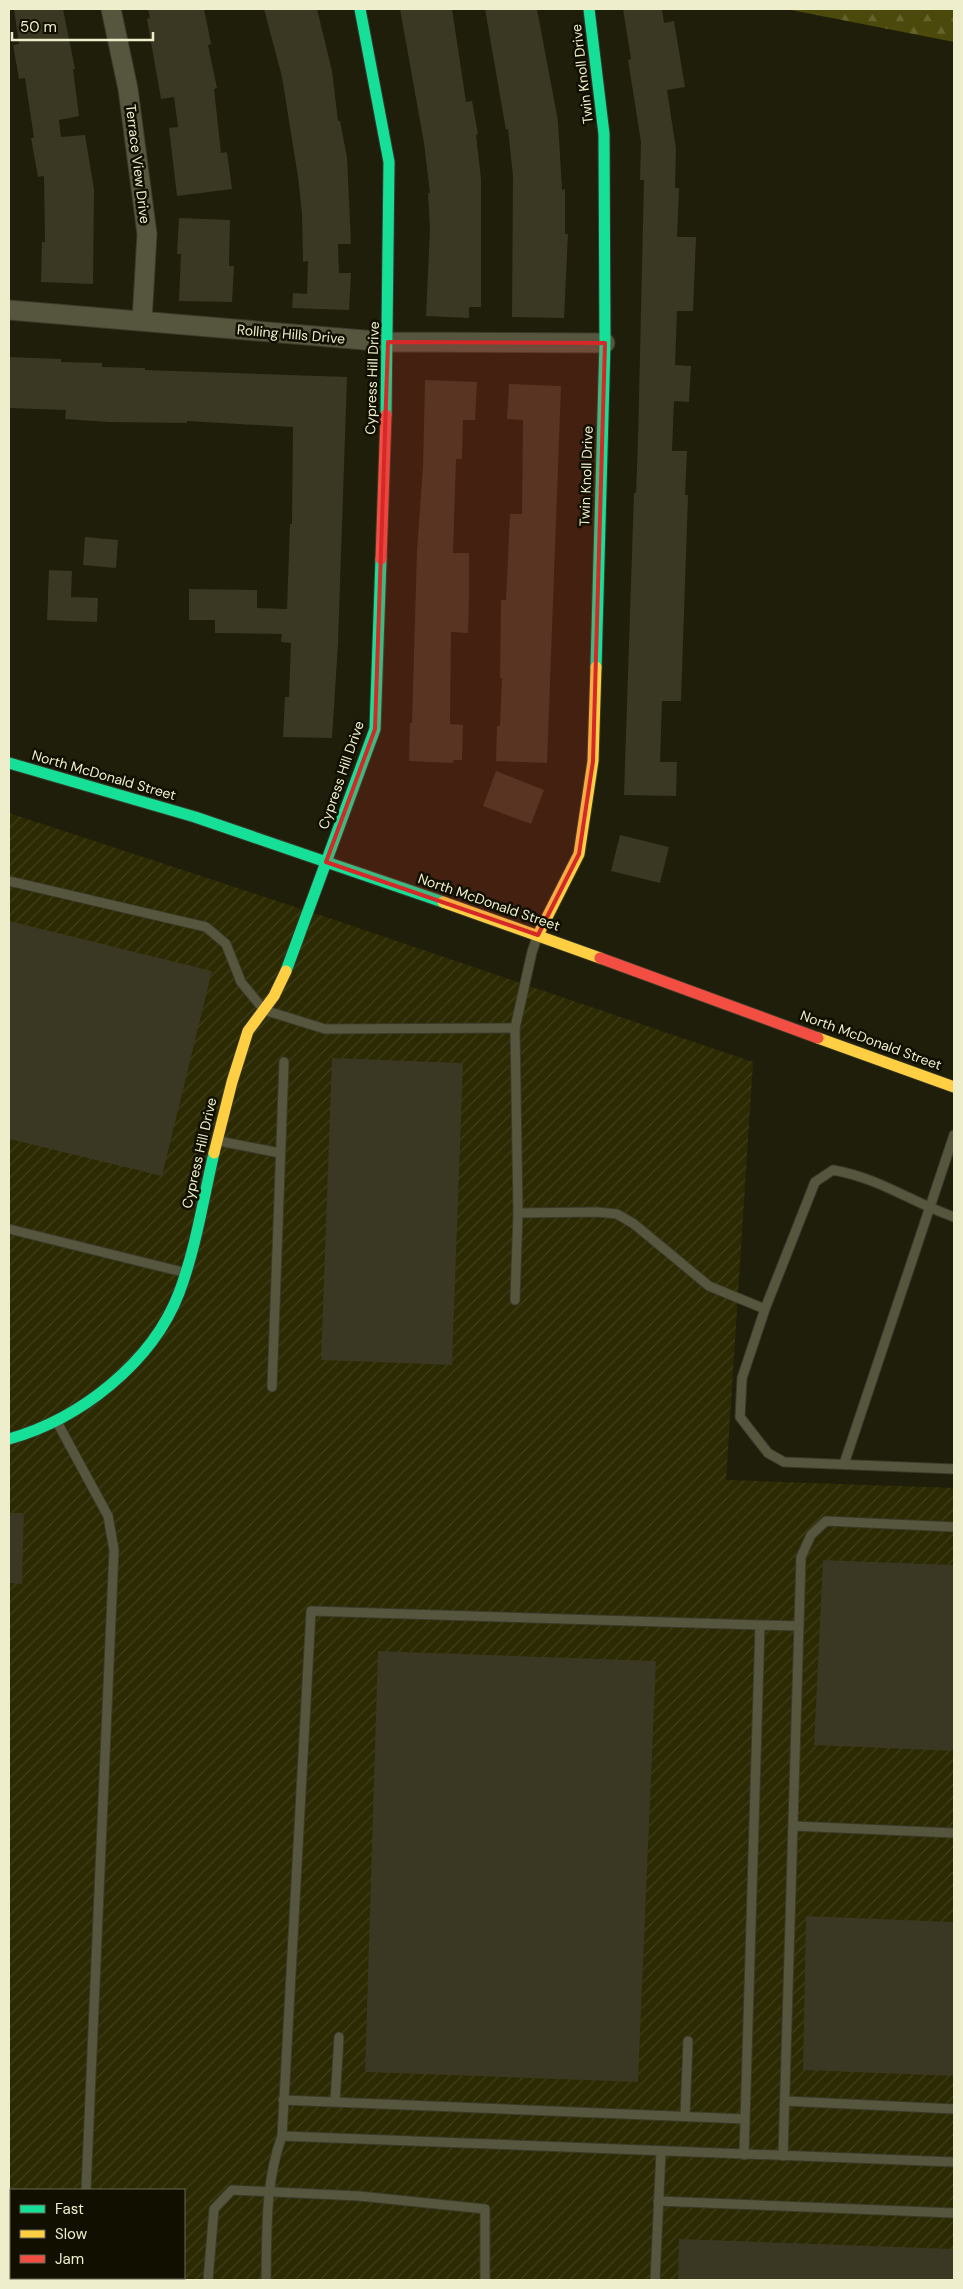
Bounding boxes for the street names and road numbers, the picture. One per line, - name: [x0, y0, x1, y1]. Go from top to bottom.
- street label: Twin Knoll Drive: [567, 23, 597, 125]
- street label: Terrace View Drive: [122, 103, 154, 225]
- street label: Rolling Hills Drive: [236, 320, 346, 348]
- street label: Cypress Hill Drive: [361, 321, 383, 435]
- street label: Twin Knoll Drive: [575, 425, 597, 527]
- street label: Cypress Hill Drive: [314, 718, 368, 831]
- street label: North McDonald Street: [30, 746, 178, 804]
- street label: North McDonald Street: [416, 869, 562, 935]
- street label: North McDonald Street: [798, 1006, 944, 1074]
- street label: Cypress Hill Drive: [177, 1096, 221, 1210]

